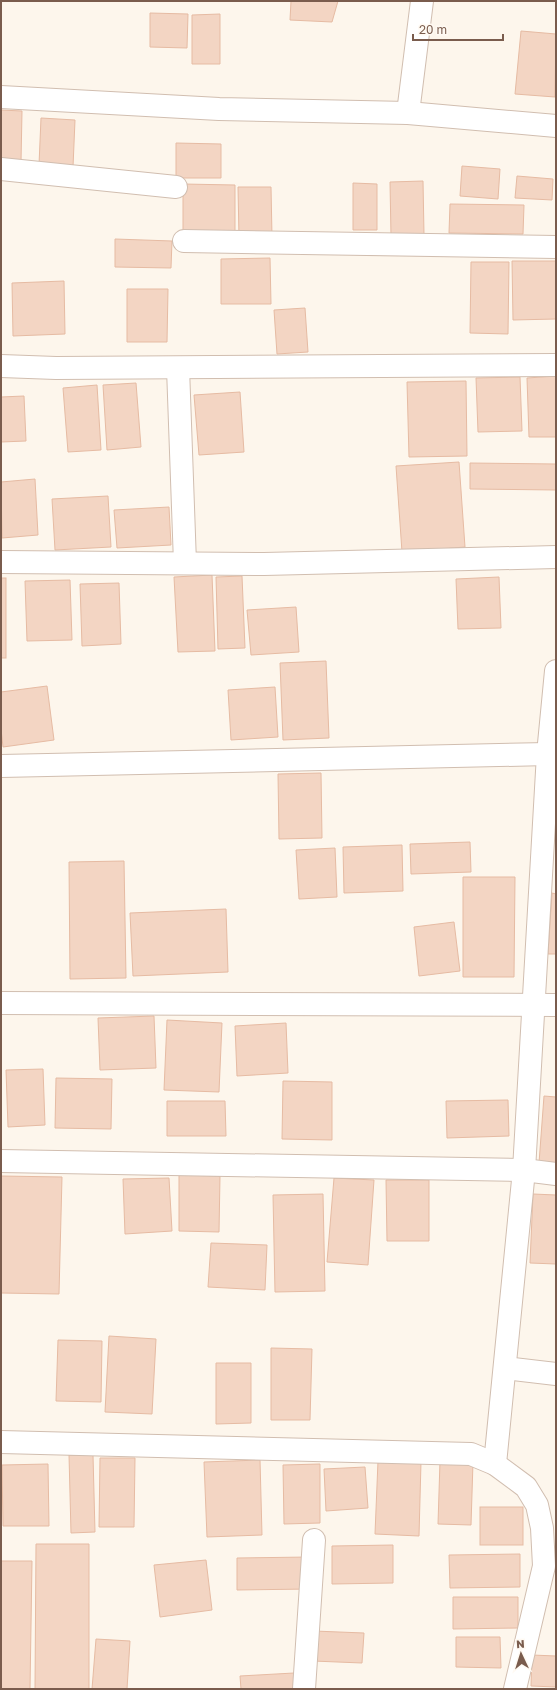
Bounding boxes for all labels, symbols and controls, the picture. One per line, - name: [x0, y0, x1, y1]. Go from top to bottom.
- scale bar: [413, 16, 503, 42]
- text: 20 m: [419, 22, 447, 37]
- north arrow: [501, 1634, 541, 1674]
- text: N: [516, 1637, 525, 1650]

